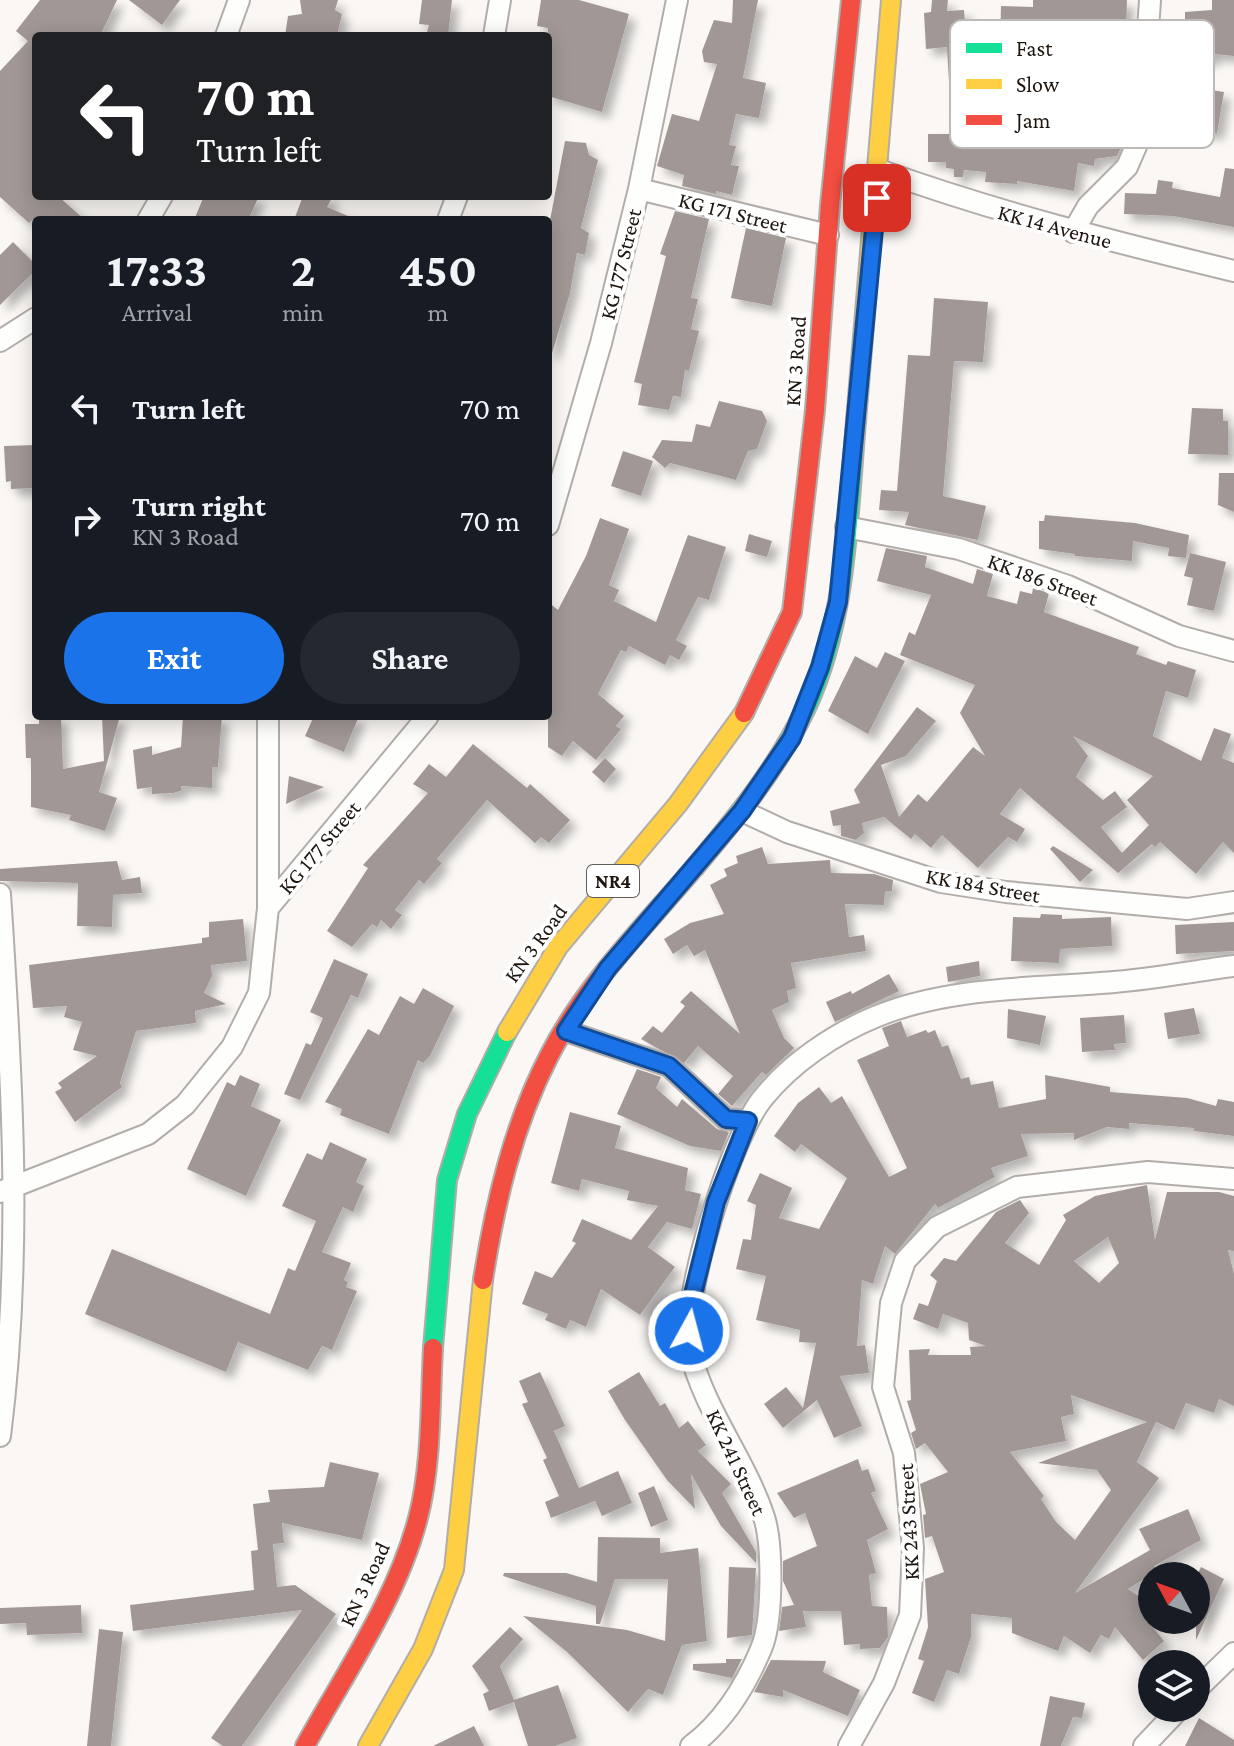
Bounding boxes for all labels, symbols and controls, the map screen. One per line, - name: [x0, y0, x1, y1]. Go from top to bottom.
- legend: [950, 20, 1214, 148]
- text: Fast: [1016, 36, 1053, 61]
- icon: left: [64, 64, 168, 168]
- text: 70 m: [196, 65, 315, 127]
- text: Slow: [1016, 72, 1060, 97]
- text: Jam: [1014, 108, 1051, 133]
- text: Turn left: [196, 130, 321, 170]
- pin: [843, 164, 911, 232]
- icon: arrive: [855, 176, 899, 220]
- street label: KG 171 Street: [676, 187, 790, 238]
- street label: KK 14 Avenue: [995, 199, 1115, 254]
- street label: KG 177 Street: [595, 205, 647, 322]
- text: 17:33: [107, 243, 207, 296]
- text: 2: [291, 243, 315, 296]
- text: 450: [399, 243, 477, 296]
- text: Arrival: [122, 298, 192, 327]
- text: min: [282, 298, 324, 327]
- text: m: [427, 298, 448, 327]
- street label: KN 3 Road: [780, 315, 811, 407]
- icon: left: [64, 386, 108, 430]
- text: Turn left: [132, 392, 245, 425]
- text: 70 m: [460, 392, 520, 425]
- text: Turn right: [132, 489, 266, 522]
- icon: right: [64, 498, 108, 542]
- text: 70 m: [460, 504, 520, 537]
- text: KN 3 Road: [132, 522, 239, 551]
- street label: KK 186 Street: [984, 548, 1102, 611]
- button: Exit: [64, 612, 284, 704]
- button: Share: [300, 612, 520, 704]
- street label: KG 177 Street: [273, 795, 366, 899]
- street label: KK 184 Street: [924, 863, 1043, 908]
- road number: NR4: [587, 865, 639, 897]
- street label: KN 3 Road: [499, 899, 572, 987]
- position arrow: [647, 1289, 731, 1373]
- street label: KK 241 Street: [701, 1405, 772, 1520]
- street label: KK 243 Street: [893, 1462, 924, 1581]
- street label: KN 3 Road: [334, 1538, 395, 1630]
- north arrow: [1138, 1562, 1210, 1634]
- map controls: [1138, 1562, 1210, 1722]
- button: layers: [1138, 1650, 1210, 1722]

